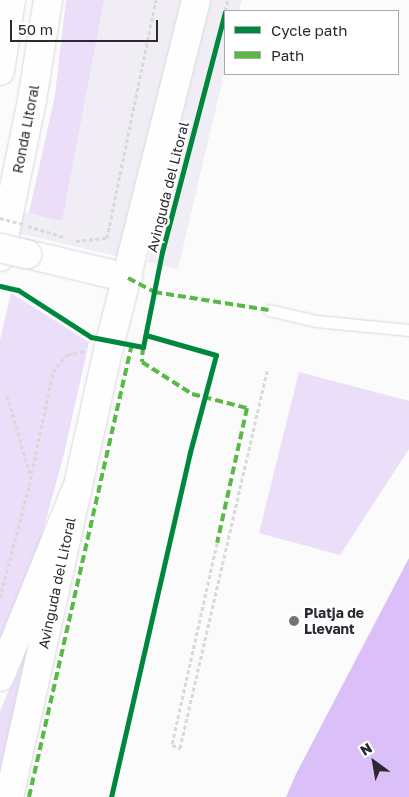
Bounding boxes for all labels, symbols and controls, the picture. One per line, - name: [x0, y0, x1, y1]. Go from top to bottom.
- scale bar: [12, 10, 160, 42]
- legend: [224, 10, 399, 75]
- text: 50 m: [18, 20, 53, 38]
- text: Cycle path: [271, 21, 347, 39]
- text: Path: [271, 46, 304, 64]
- street label: Ronda Litoral: [9, 83, 43, 175]
- street label: Avinguda del Litoral: [144, 120, 192, 254]
- street label: Avinguda del Litoral: [35, 516, 79, 650]
- place label: Platja de Llevant: [304, 605, 364, 638]
- marker: Platja de Llevant: [288, 615, 300, 627]
- north arrow: [349, 737, 399, 787]
- text: N: [357, 739, 375, 759]

